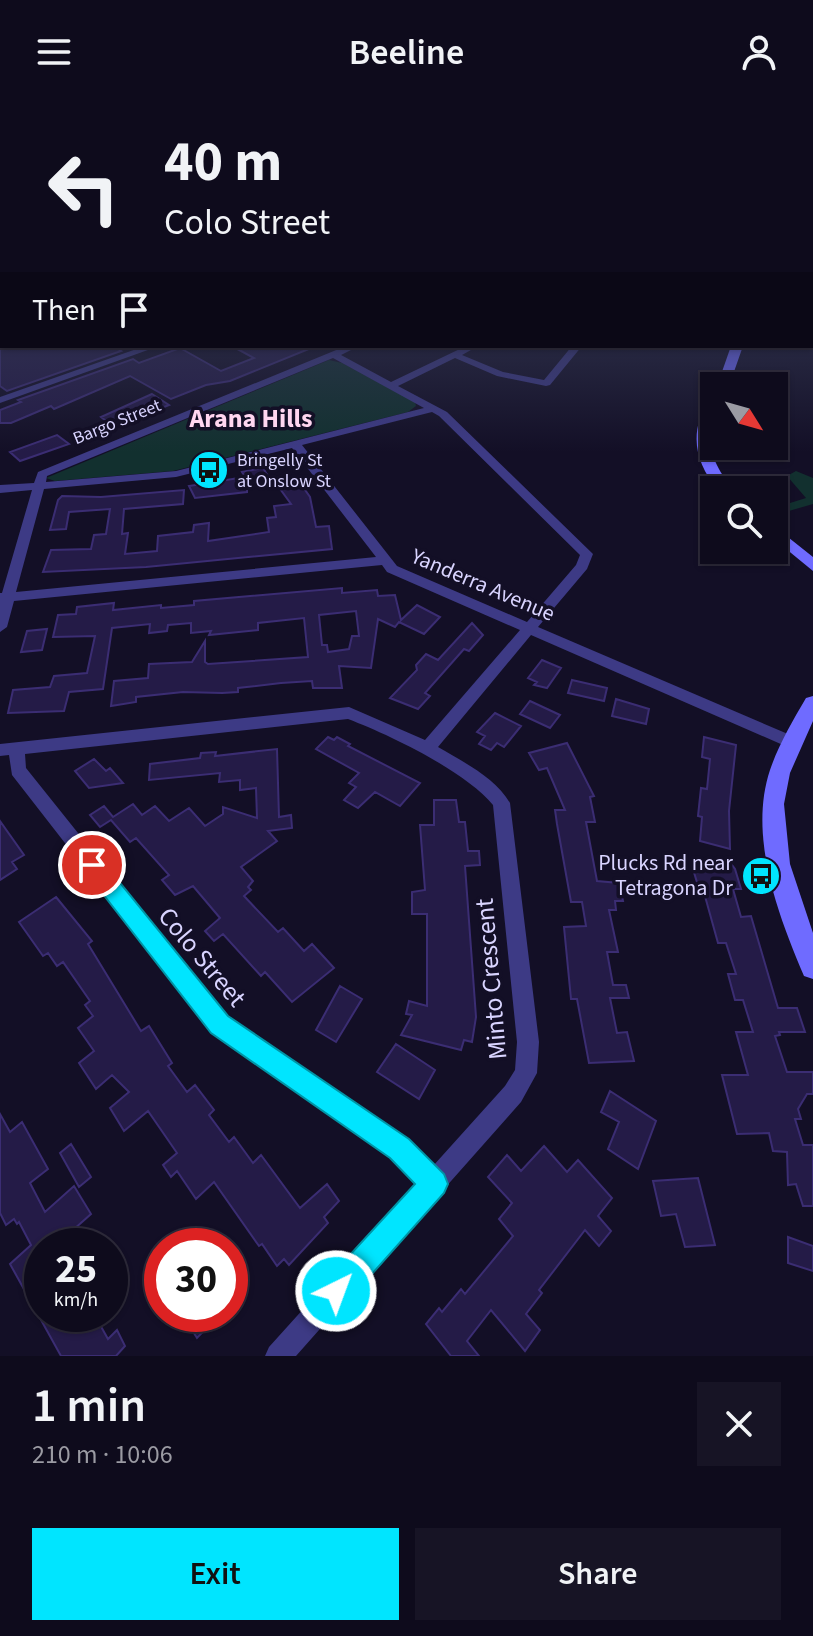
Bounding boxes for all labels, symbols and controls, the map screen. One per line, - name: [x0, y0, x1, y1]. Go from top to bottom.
- text: Beeline: [349, 27, 464, 78]
- icon: menu: [32, 30, 76, 74]
- icon: person: [737, 30, 781, 74]
- text: 40 m: [164, 123, 282, 202]
- icon: left: [32, 136, 136, 240]
- text: Colo Street: [164, 197, 330, 248]
- icon: arrive: [112, 288, 156, 332]
- text: Then: [32, 289, 96, 332]
- north arrow: [700, 372, 788, 460]
- map controls: [700, 372, 788, 564]
- street label: Bargo Street: [69, 393, 165, 451]
- district label: Arana Hills: [188, 400, 313, 437]
- place label: Bringelly St at Onslow St: [237, 448, 331, 494]
- bus stop icon: Bringelly St at Onslow St: [188, 449, 230, 491]
- button: search: [700, 476, 788, 564]
- street label: Yanderra Avenue: [405, 540, 560, 630]
- pin: [58, 831, 126, 899]
- icon: arrive: [70, 843, 114, 887]
- place label: Plucks Rd near Tetragona Dr: [598, 847, 733, 904]
- bus stop icon: Plucks Rd near Tetragona Dr: [740, 855, 782, 897]
- street label: Minto Crescent: [465, 897, 516, 1061]
- street label: Colo Street: [149, 899, 255, 1015]
- speed limit sign: 30: [144, 1228, 248, 1332]
- text: 25: [55, 1241, 97, 1298]
- position arrow: [294, 1249, 378, 1333]
- text: km/h: [54, 1286, 98, 1314]
- text: 1 min: [32, 1372, 146, 1440]
- button: close: [697, 1382, 781, 1466]
- text: 210 m · 10:06: [32, 1436, 173, 1473]
- button: Exit: [32, 1528, 399, 1620]
- button: Share: [415, 1528, 781, 1620]

